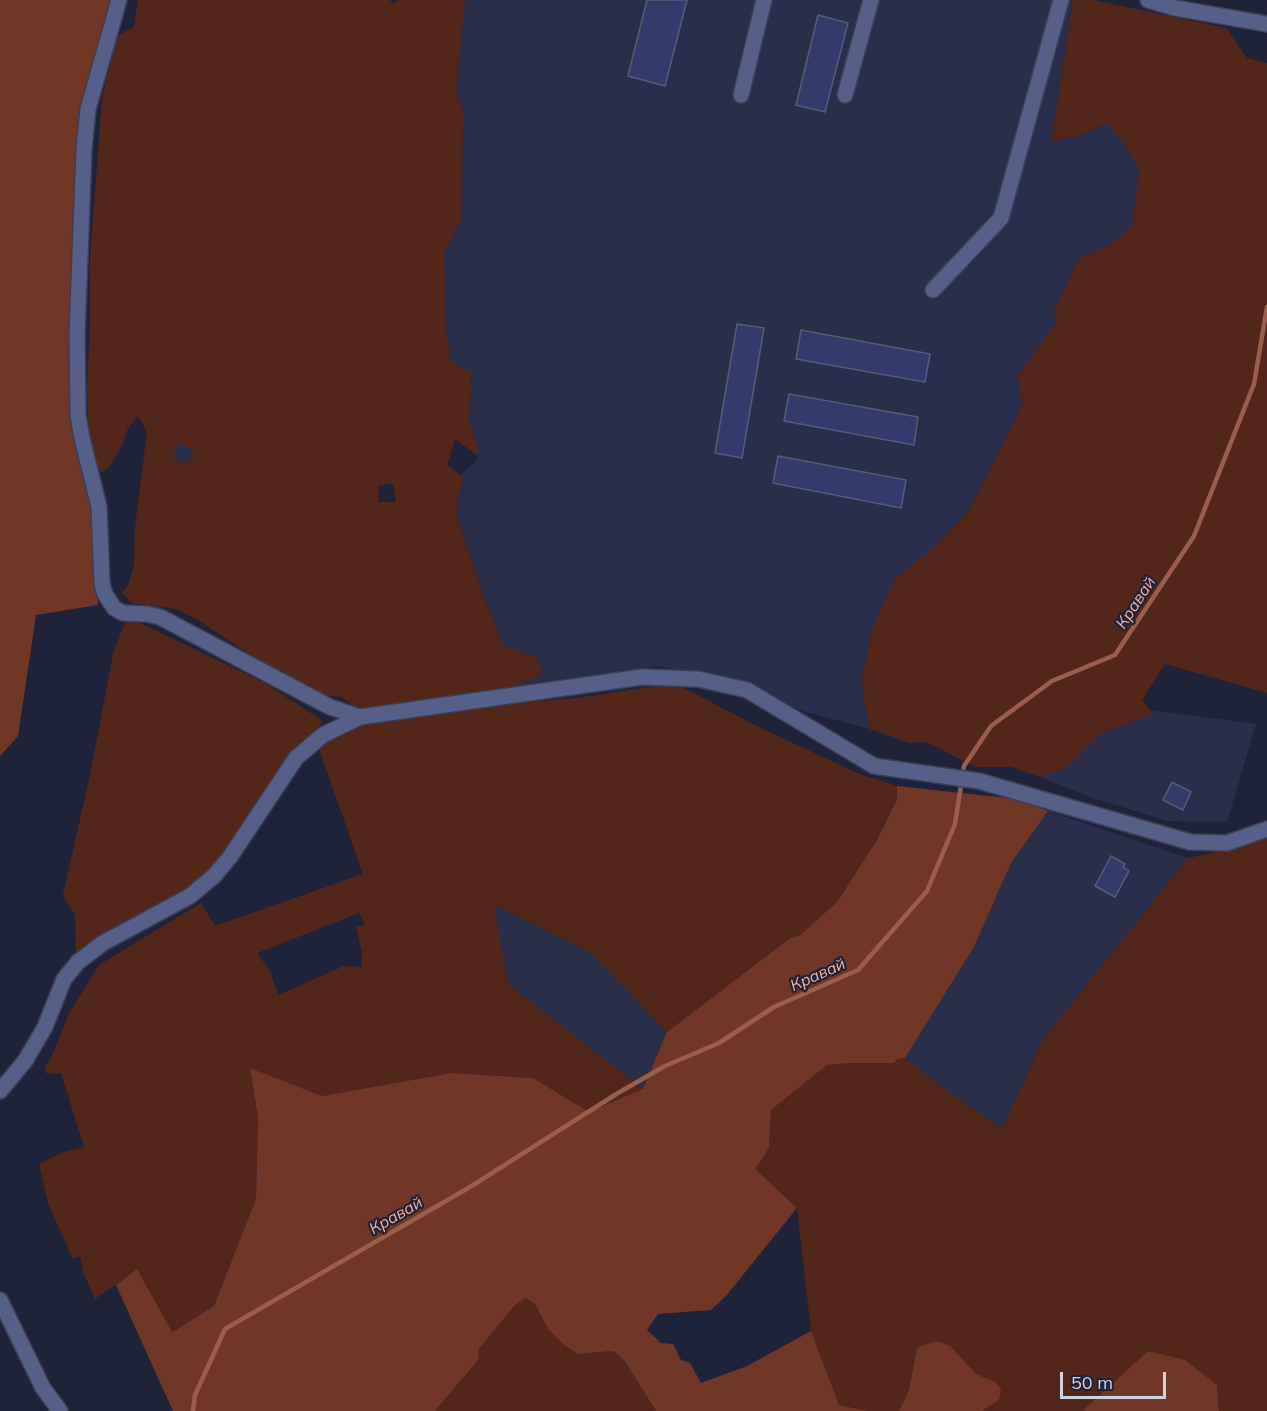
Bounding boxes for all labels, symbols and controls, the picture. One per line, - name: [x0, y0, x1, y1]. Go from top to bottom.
- water label: Кравай: [1112, 573, 1160, 633]
- water label: Кравай: [787, 954, 849, 996]
- water label: Кравай: [366, 1193, 426, 1239]
- scale bar: [1063, 1360, 1170, 1398]
- text: 50 m: [1071, 1371, 1113, 1394]

